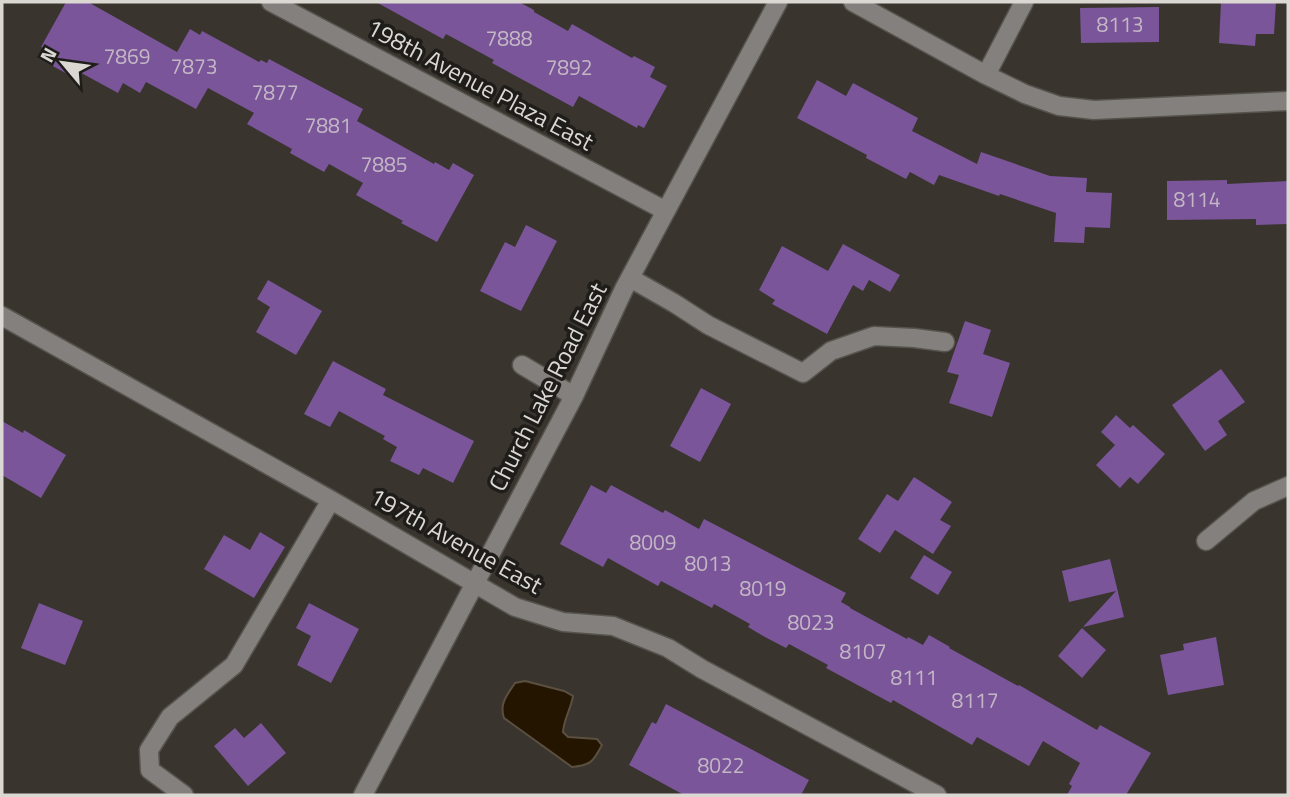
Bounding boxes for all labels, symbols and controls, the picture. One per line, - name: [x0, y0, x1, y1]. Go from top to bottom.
- house number: 8113: [1096, 8, 1144, 40]
- street label: 198th Avenue Plaza East: [361, 9, 601, 159]
- house number: 7888: [485, 22, 533, 54]
- north arrow: [28, 28, 98, 98]
- house number: 7869: [103, 40, 151, 72]
- text: N: [32, 42, 64, 67]
- house number: 7873: [170, 50, 218, 82]
- house number: 7892: [545, 51, 593, 83]
- house number: 7877: [251, 76, 299, 108]
- house number: 7881: [304, 109, 352, 141]
- house number: 7885: [360, 148, 408, 180]
- house number: 8114: [1173, 183, 1221, 215]
- street label: Church Lake Road East: [479, 276, 616, 497]
- street label: 197th Avenue East: [364, 478, 550, 603]
- house number: 8009: [629, 526, 677, 558]
- house number: 8013: [684, 547, 732, 579]
- house number: 8019: [739, 572, 787, 604]
- house number: 8023: [787, 606, 835, 638]
- house number: 8107: [839, 635, 887, 667]
- house number: 8111: [890, 661, 938, 693]
- house number: 8117: [951, 684, 999, 716]
- house number: 8022: [697, 749, 745, 781]

